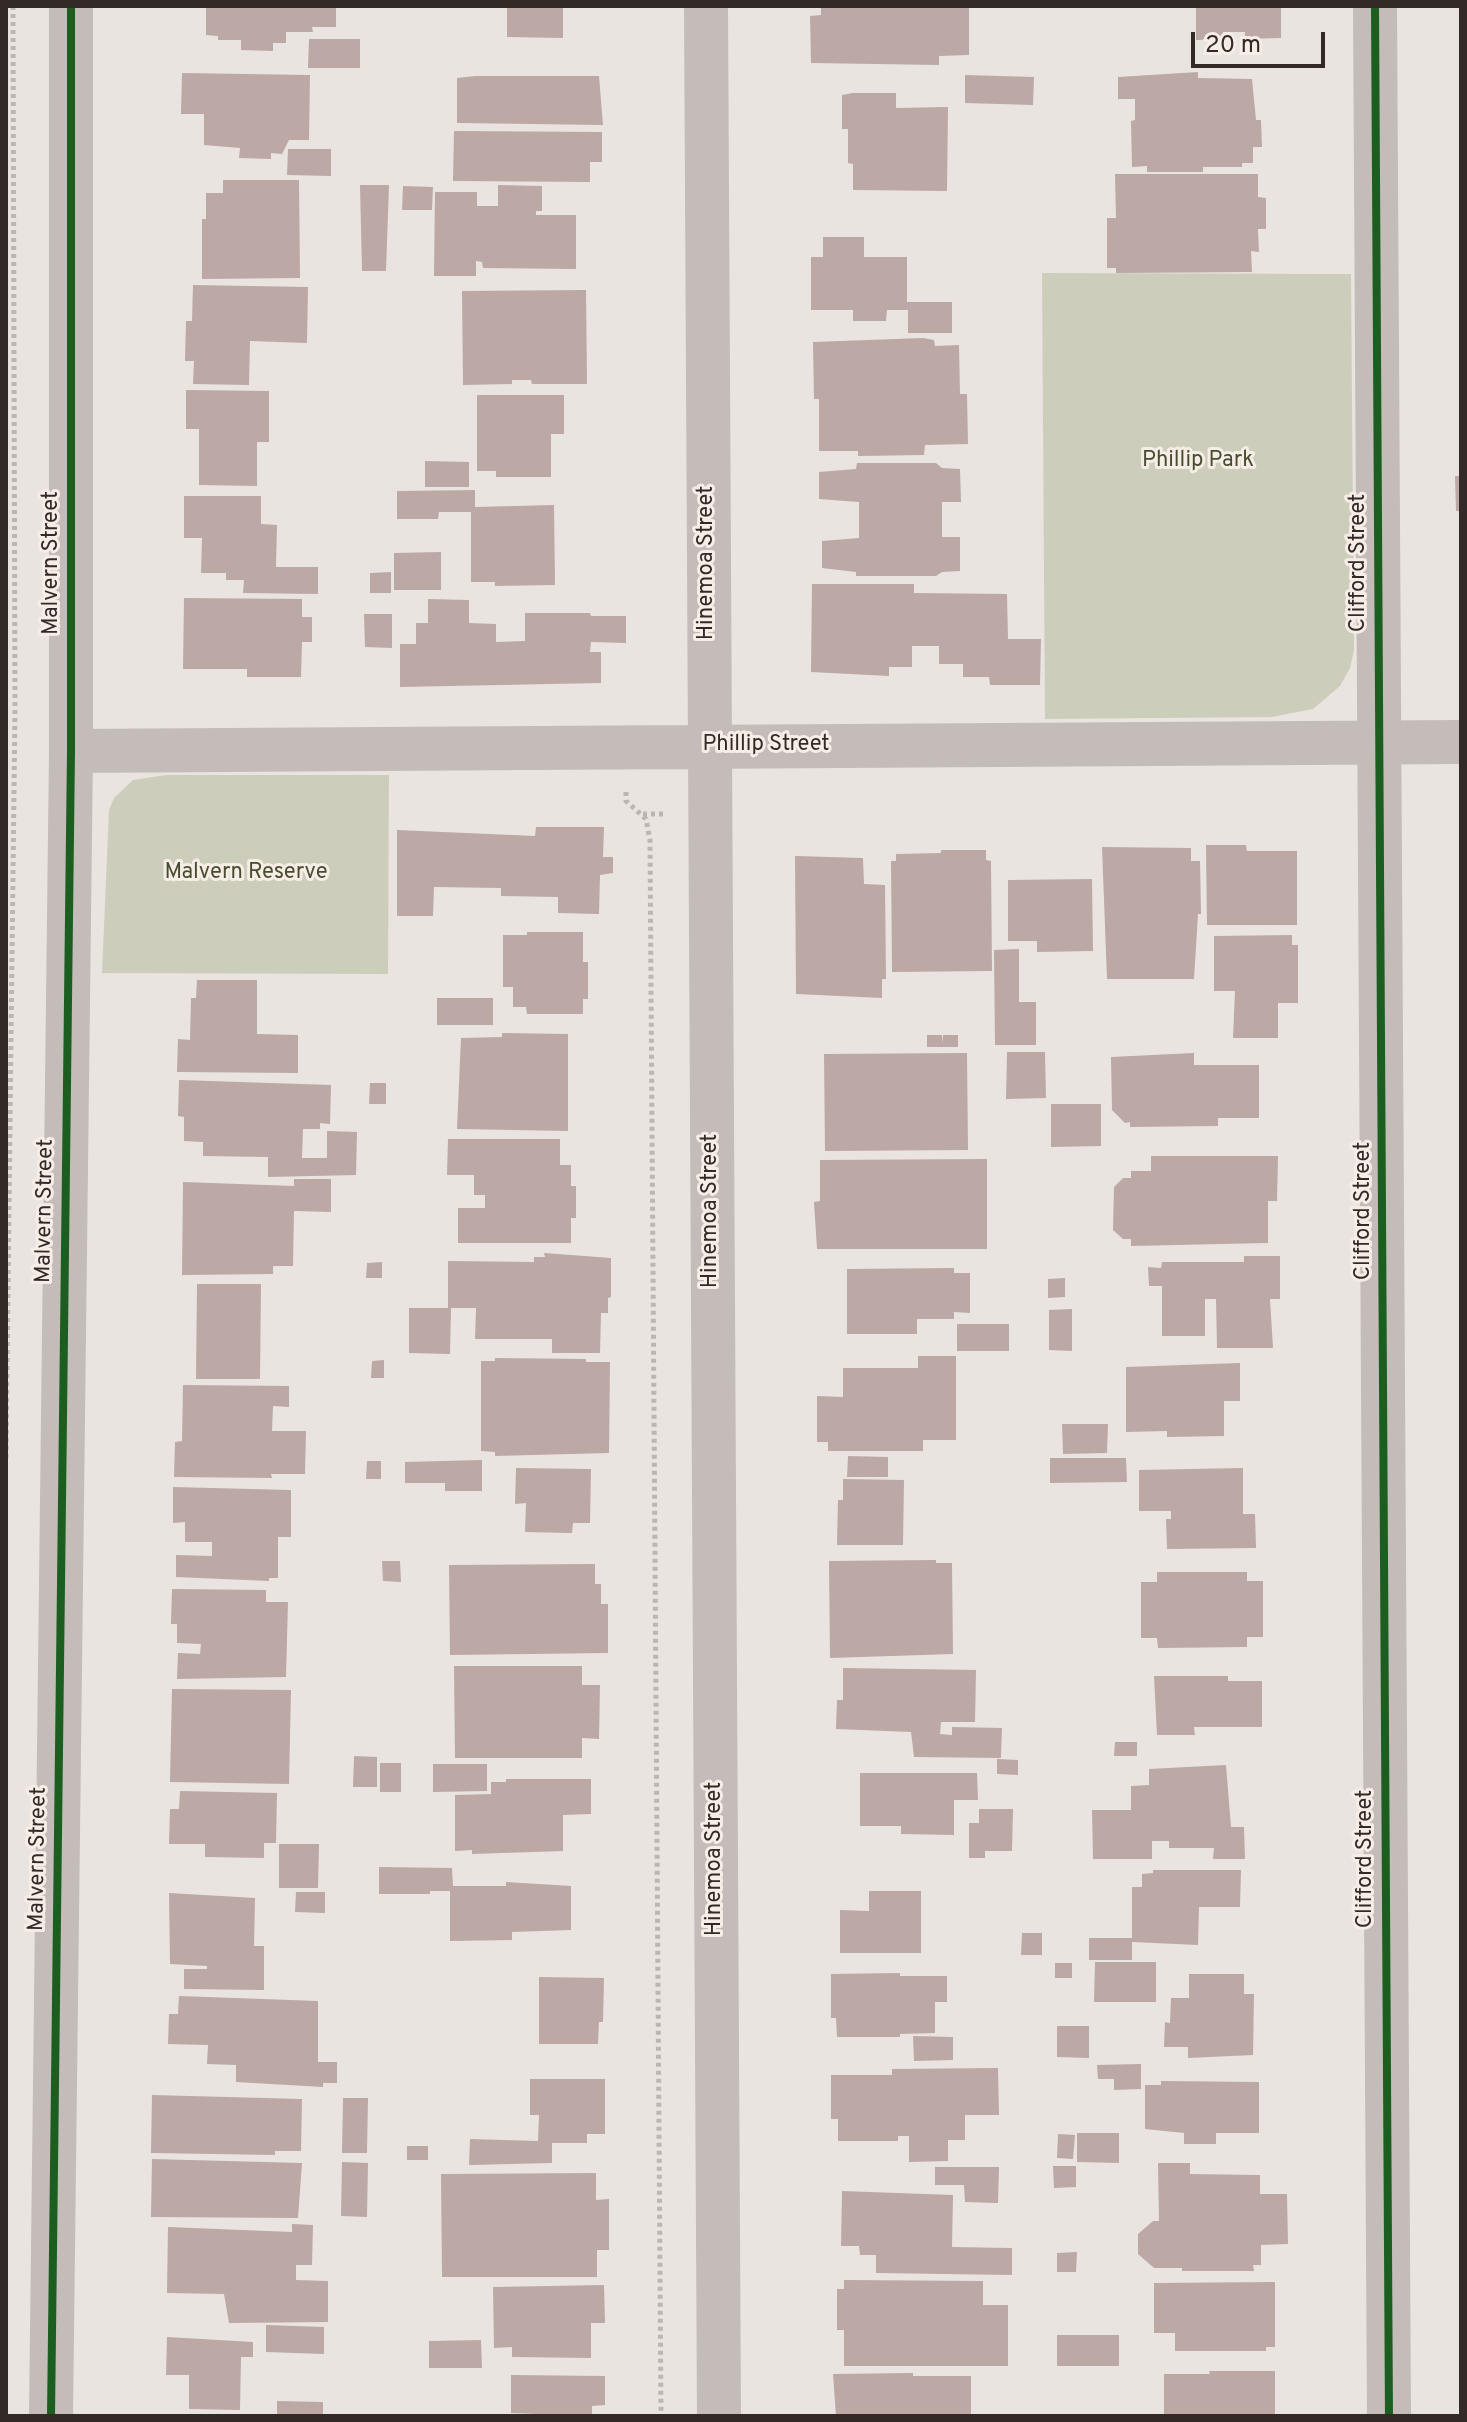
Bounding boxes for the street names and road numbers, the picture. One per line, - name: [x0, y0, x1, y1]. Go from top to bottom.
- street label: Hinemoa Street: [695, 486, 721, 640]
- street label: Malvern Street: [40, 491, 66, 635]
- street label: Clifford Street: [1347, 494, 1373, 632]
- street label: Phillip Street: [702, 733, 830, 759]
- street label: Hinemoa Street: [699, 1134, 725, 1288]
- street label: Malvern Street: [32, 1139, 60, 1283]
- street label: Clifford Street: [1352, 1142, 1378, 1280]
- street label: Hinemoa Street: [703, 1782, 729, 1936]
- street label: Malvern Street: [25, 1787, 53, 1931]
- street label: Clifford Street: [1354, 1790, 1380, 1928]

